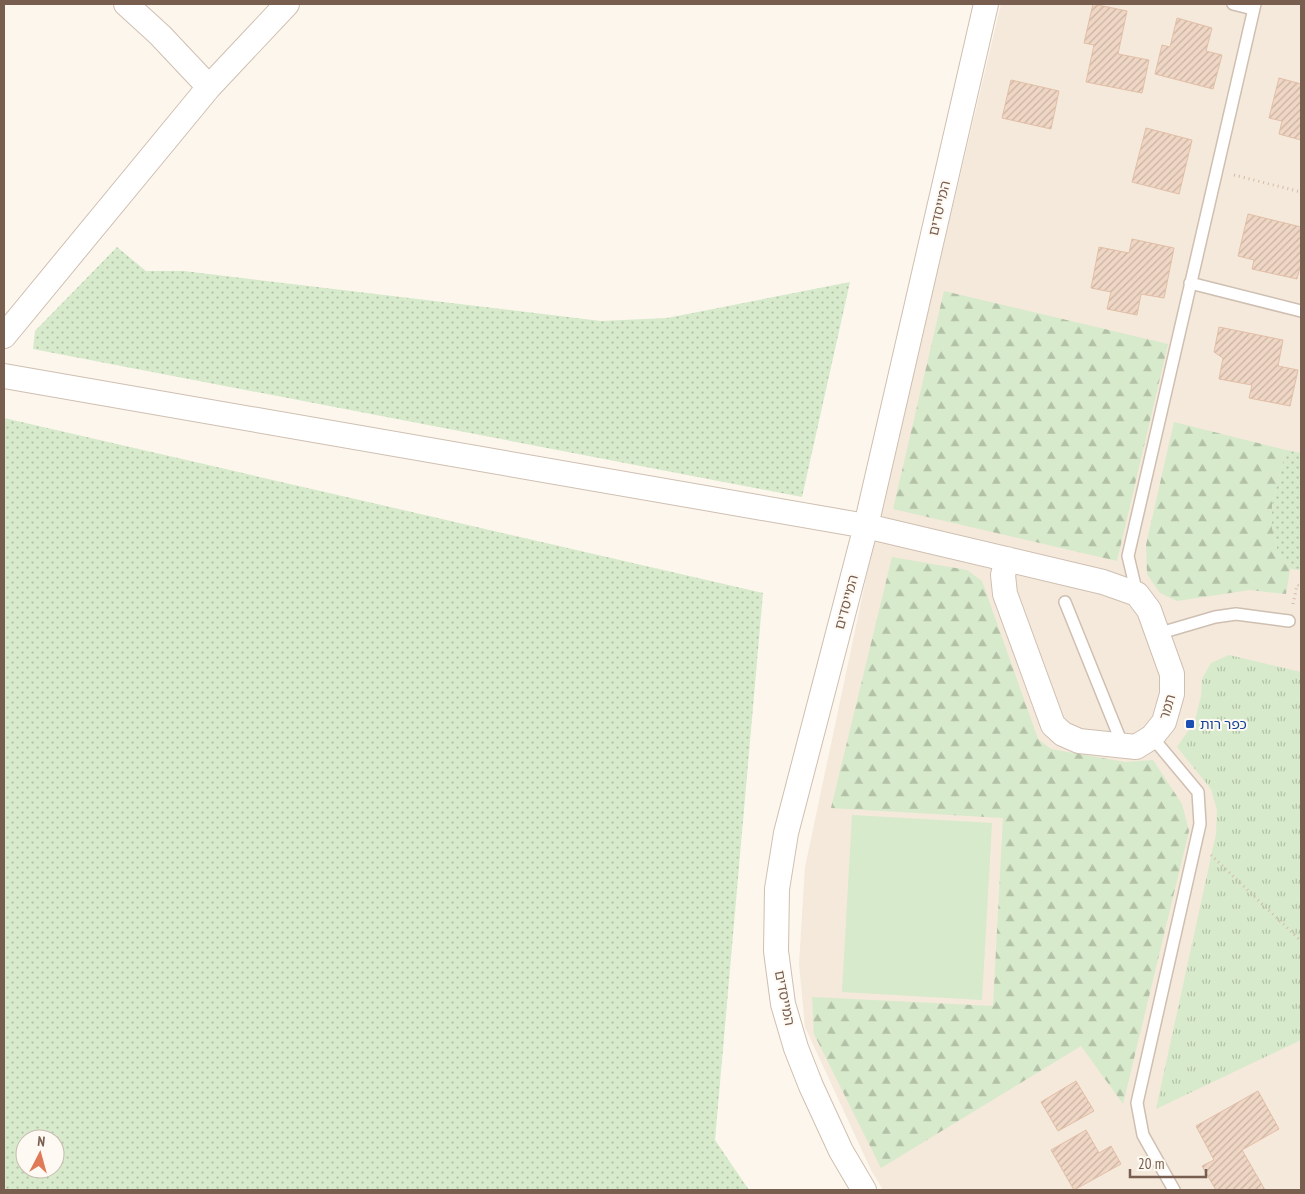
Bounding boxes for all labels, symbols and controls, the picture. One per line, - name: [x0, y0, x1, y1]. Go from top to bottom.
- street label: המייסדים: [924, 179, 954, 237]
- street label: המייסדים: [830, 573, 862, 631]
- street label: תמר: [1155, 692, 1179, 722]
- place label: כפר רות: [1200, 715, 1247, 733]
- marker: כפר רות: [1184, 718, 1196, 730]
- street label: המייסדים: [771, 969, 799, 1027]
- north arrow: [15, 1129, 65, 1179]
- text: N: [37, 1132, 46, 1150]
- scale bar: [1130, 1146, 1206, 1178]
- text: 20 m: [1138, 1154, 1164, 1173]

